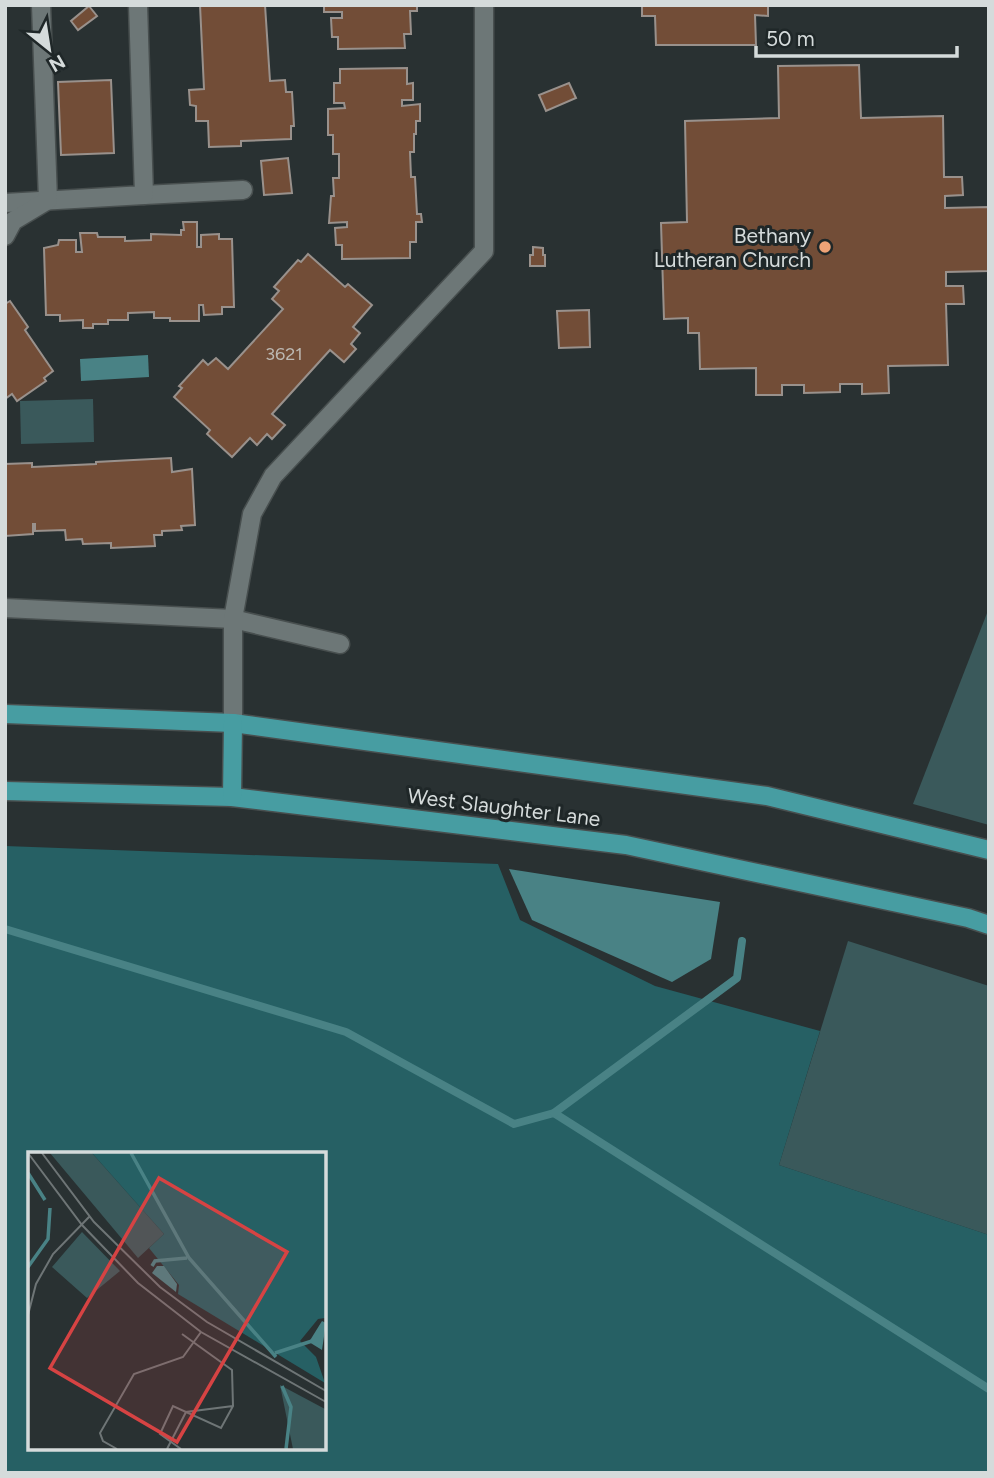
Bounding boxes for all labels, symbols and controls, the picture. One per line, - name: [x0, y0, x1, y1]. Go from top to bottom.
- north arrow: [14, 14, 84, 84]
- scale bar: [756, 14, 957, 58]
- text: 50 m: [766, 26, 815, 51]
- text: N: [45, 50, 69, 77]
- place label: Bethany Lutheran Church: [654, 223, 811, 272]
- marker: Bethany Lutheran Church: [817, 239, 833, 255]
- house number: 3621: [265, 343, 303, 365]
- street label: West Slaughter Lane: [406, 783, 602, 831]
- inset map: [28, 1152, 326, 1450]

